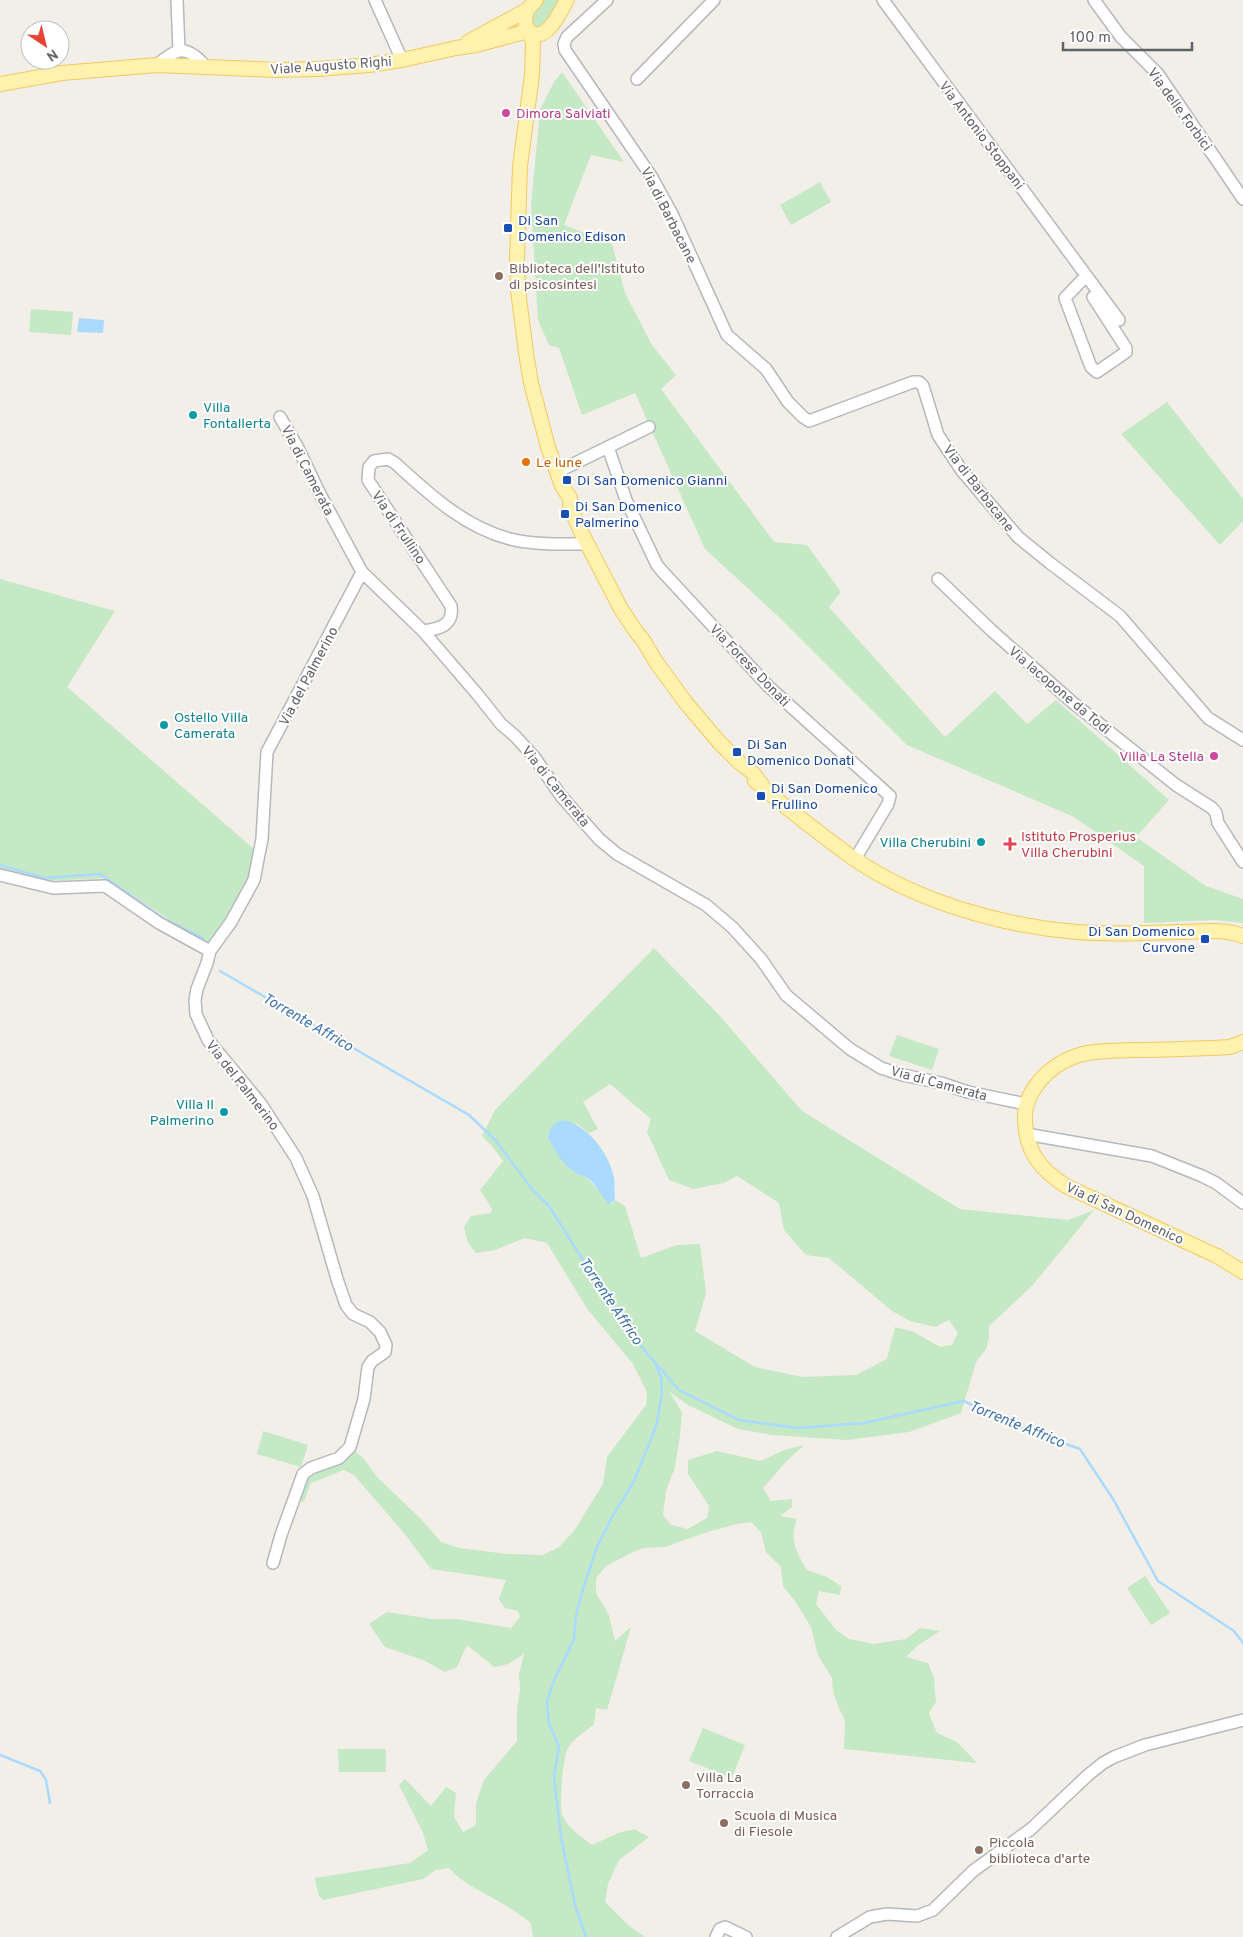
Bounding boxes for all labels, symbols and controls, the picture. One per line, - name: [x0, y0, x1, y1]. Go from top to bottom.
- north arrow: [20, 20, 70, 70]
- scale bar: [1063, 20, 1192, 52]
- text: 100 m: [1070, 29, 1111, 48]
- text: N: [43, 45, 61, 64]
- street label: Viale Augusto Righi: [270, 54, 392, 79]
- street label: Via delle Forbici: [1143, 65, 1215, 155]
- street label: Via Antonio Stoppani: [934, 78, 1027, 194]
- place label: Dimora Salviati: [516, 106, 611, 123]
- marker: Dimora Salviati: [500, 107, 512, 119]
- street label: Via di Barbacane: [636, 165, 699, 267]
- place label: Di San Domenico Edison: [518, 213, 626, 246]
- marker: Di San Domenico Edison: [502, 222, 514, 234]
- place label: Biblioteca dell'Istituto di psicosintesi: [509, 261, 645, 294]
- marker: Biblioteca dell'Istituto di psicosintesi: [493, 270, 505, 282]
- place label: Villa Fontallerta: [203, 400, 271, 433]
- marker: Villa Fontallerta: [187, 409, 199, 421]
- street label: Via di Camerata: [277, 423, 337, 519]
- street label: Via di Barbacane: [939, 442, 1017, 536]
- place label: Le lune: [536, 455, 582, 472]
- marker: Le lune: [520, 456, 532, 468]
- place label: Di San Domenico Gianni: [577, 473, 727, 490]
- marker: Di San Domenico Gianni: [561, 474, 573, 486]
- street label: Via di Frullino: [367, 488, 429, 568]
- place label: Di San Domenico Palmerino: [575, 499, 682, 532]
- marker: Di San Domenico Palmerino: [559, 508, 571, 520]
- street label: Via Forese Donati: [705, 621, 793, 711]
- street label: Via del Palmerino: [276, 624, 343, 729]
- street label: Via Iacopone da Todi: [1004, 643, 1114, 739]
- place label: Ostello Villa Camerata: [174, 710, 248, 743]
- marker: Ostello Villa Camerata: [158, 719, 170, 731]
- place label: Di San Domenico Donati: [747, 737, 854, 770]
- street label: Via di Camerata: [517, 743, 593, 831]
- marker: Di San Domenico Donati: [731, 746, 743, 758]
- place label: Villa La Stella: [1119, 749, 1204, 766]
- marker: Villa La Stella: [1208, 750, 1220, 762]
- place label: Di San Domenico Frullino: [771, 781, 878, 814]
- marker: Di San Domenico Frullino: [755, 790, 767, 802]
- place label: Istituto Prosperius Villa Cherubini: [1021, 829, 1136, 862]
- place label: Villa Cherubini: [879, 835, 971, 852]
- marker: Villa Cherubini: [975, 836, 987, 848]
- marker: Istituto Prosperius Villa Cherubini: [1003, 837, 1017, 851]
- place label: Di San Domenico Curvone: [1088, 924, 1195, 957]
- marker: Di San Domenico Curvone: [1199, 933, 1211, 945]
- water label: Torrente Affrico: [259, 990, 356, 1057]
- street label: Via del Palmerino: [201, 1037, 282, 1135]
- street label: Via di Camerata: [888, 1063, 989, 1106]
- place label: Villa Il Palmerino: [150, 1097, 214, 1130]
- marker: Villa Il Palmerino: [218, 1106, 230, 1118]
- street label: Via di San Domenico: [1063, 1180, 1186, 1249]
- water label: Torrente Affrico: [574, 1254, 646, 1349]
- water label: Torrente Affrico: [966, 1398, 1067, 1453]
- place label: Villa La Torraccia: [696, 1770, 754, 1803]
- marker: Villa La Torraccia: [680, 1779, 692, 1791]
- place label: Scuola di Musica di Fiesole: [734, 1808, 837, 1841]
- marker: Scuola di Musica di Fiesole: [718, 1817, 730, 1829]
- place label: Piccola biblioteca d'arte: [989, 1835, 1090, 1868]
- marker: Piccola biblioteca d'arte: [973, 1844, 985, 1856]

